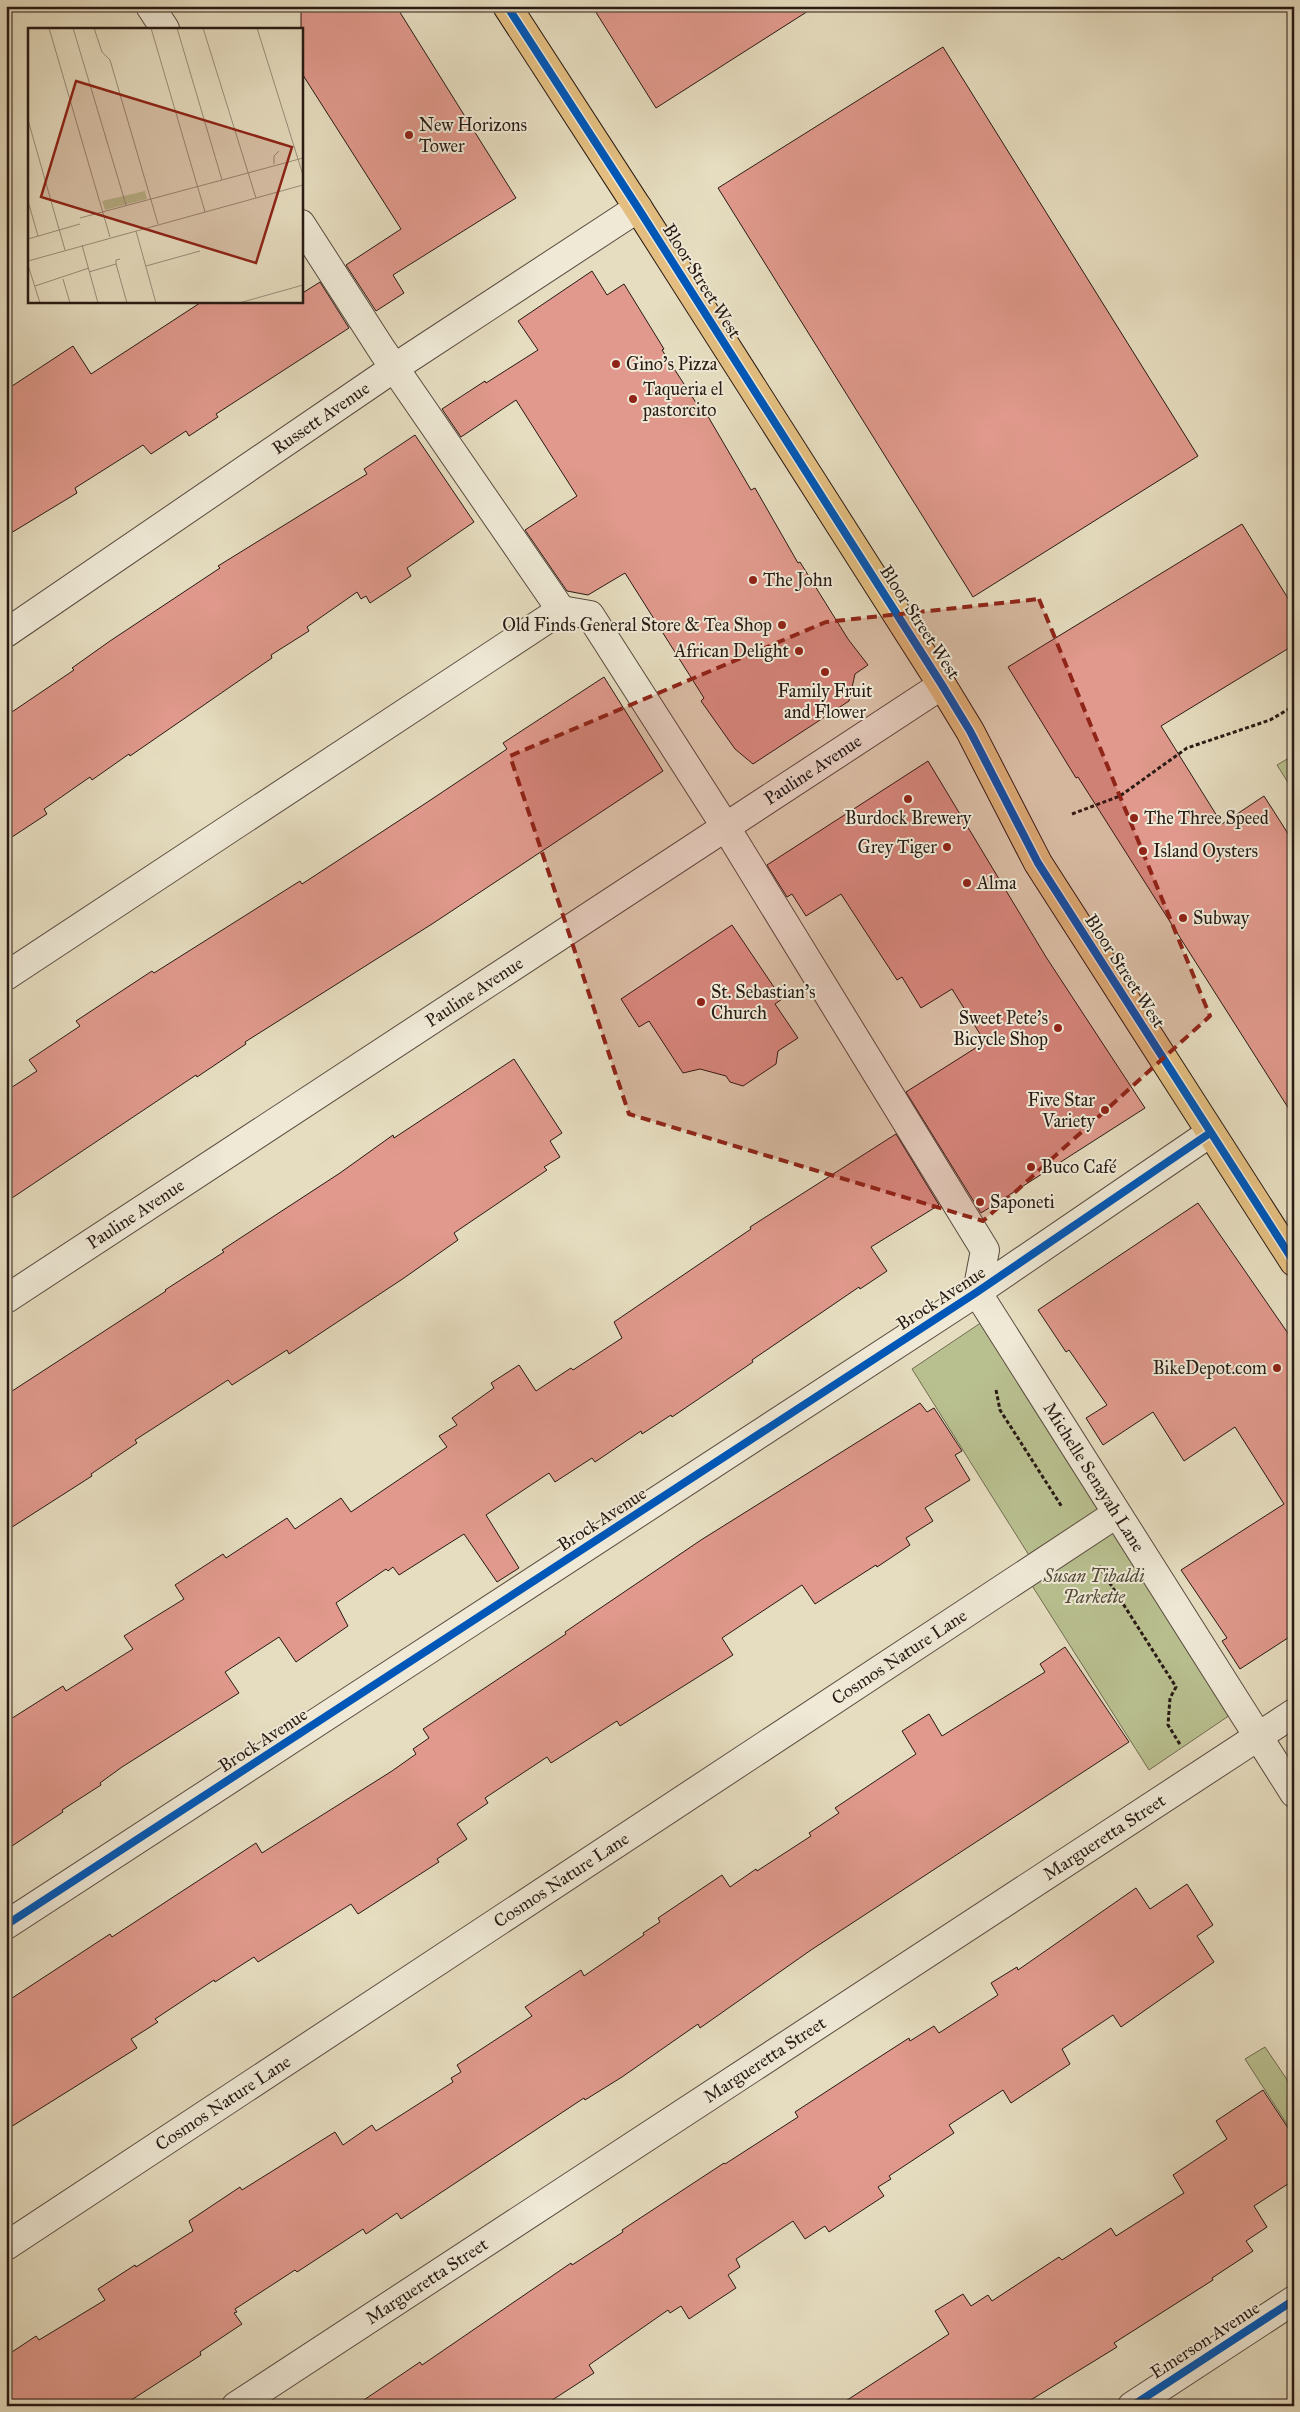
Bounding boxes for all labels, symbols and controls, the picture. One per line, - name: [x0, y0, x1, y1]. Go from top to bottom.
- inset map: [28, 28, 302, 302]
- place label: New Horizons Tower: [419, 114, 527, 157]
- marker: New Horizons Tower: [403, 129, 415, 141]
- street label: Bloor Street West: [658, 220, 746, 343]
- place label: Gino's Pizza: [626, 353, 718, 375]
- marker: Gino's Pizza: [610, 358, 622, 370]
- street label: Russett Avenue: [268, 377, 374, 459]
- place label: Taqueria el pastorcito: [642, 378, 723, 421]
- marker: Taqueria el pastorcito: [627, 393, 639, 405]
- street label: Bloor Street West: [875, 561, 965, 683]
- place label: The John: [763, 569, 833, 592]
- marker: The John: [747, 574, 759, 586]
- place label: Old Finds General Store & Tea Shop: [502, 614, 772, 636]
- marker: Old Finds General Store & Tea Shop: [776, 619, 788, 631]
- place label: African Delight: [673, 640, 790, 663]
- marker: African Delight: [793, 645, 805, 657]
- marker: Family Fruit and Flower: [819, 666, 831, 678]
- place label: Family Fruit and Flower: [778, 680, 873, 723]
- street label: Pauline Avenue: [760, 730, 866, 810]
- marker: Burdock Brewery: [902, 793, 914, 805]
- place label: Burdock Brewery: [845, 807, 972, 829]
- place label: The Three Speed: [1144, 807, 1269, 829]
- marker: The Three Speed: [1128, 812, 1140, 824]
- place label: Grey Tiger: [858, 836, 937, 859]
- place label: Island Oysters: [1153, 840, 1258, 862]
- marker: Grey Tiger: [941, 841, 953, 853]
- marker: Island Oysters: [1137, 845, 1149, 857]
- place label: Alma: [976, 872, 1017, 894]
- marker: Alma: [961, 877, 973, 889]
- place label: Subway: [1193, 907, 1250, 929]
- street label: Bloor Street West: [1080, 910, 1170, 1032]
- marker: Subway: [1177, 912, 1189, 924]
- street label: Pauline Avenue: [421, 952, 527, 1032]
- place label: St. Sebastian's Church: [711, 981, 816, 1024]
- marker: St. Sebastian's Church: [695, 996, 707, 1008]
- place label: Sweet Pete's Bicycle Shop: [953, 1007, 1048, 1050]
- marker: Sweet Pete's Bicycle Shop: [1052, 1022, 1064, 1034]
- place label: Five Star Variety: [1028, 1089, 1096, 1132]
- marker: Five Star Variety: [1099, 1104, 1111, 1116]
- place label: Buco Café: [1041, 1156, 1117, 1178]
- marker: Buco Café: [1025, 1161, 1037, 1173]
- street label: Pauline Avenue: [83, 1174, 189, 1254]
- place label: Saponeti: [990, 1191, 1055, 1213]
- marker: Saponeti: [974, 1196, 986, 1208]
- street label: Brock Avenue: [892, 1261, 990, 1335]
- place label: BikeDepot.com: [1153, 1357, 1267, 1379]
- marker: BikeDepot.com: [1271, 1362, 1283, 1374]
- street label: Michelle Senayah Lane: [1039, 1398, 1150, 1556]
- street label: Brock Avenue: [553, 1482, 651, 1556]
- park label: Susan Tibaldi Parkette: [1043, 1565, 1144, 1608]
- street label: Cosmos Nature Lane: [827, 1604, 971, 1709]
- street label: Brock Avenue: [214, 1703, 312, 1777]
- street label: Margueretta Street: [1039, 1789, 1170, 1885]
- street label: Cosmos Nature Lane: [489, 1827, 633, 1932]
- street label: Margueretta Street: [699, 2011, 831, 2108]
- street label: Cosmos Nature Lane: [151, 2050, 295, 2155]
- street label: Margueretta Street: [361, 2233, 493, 2329]
- street label: Emerson Avenue: [1146, 2297, 1264, 2383]

